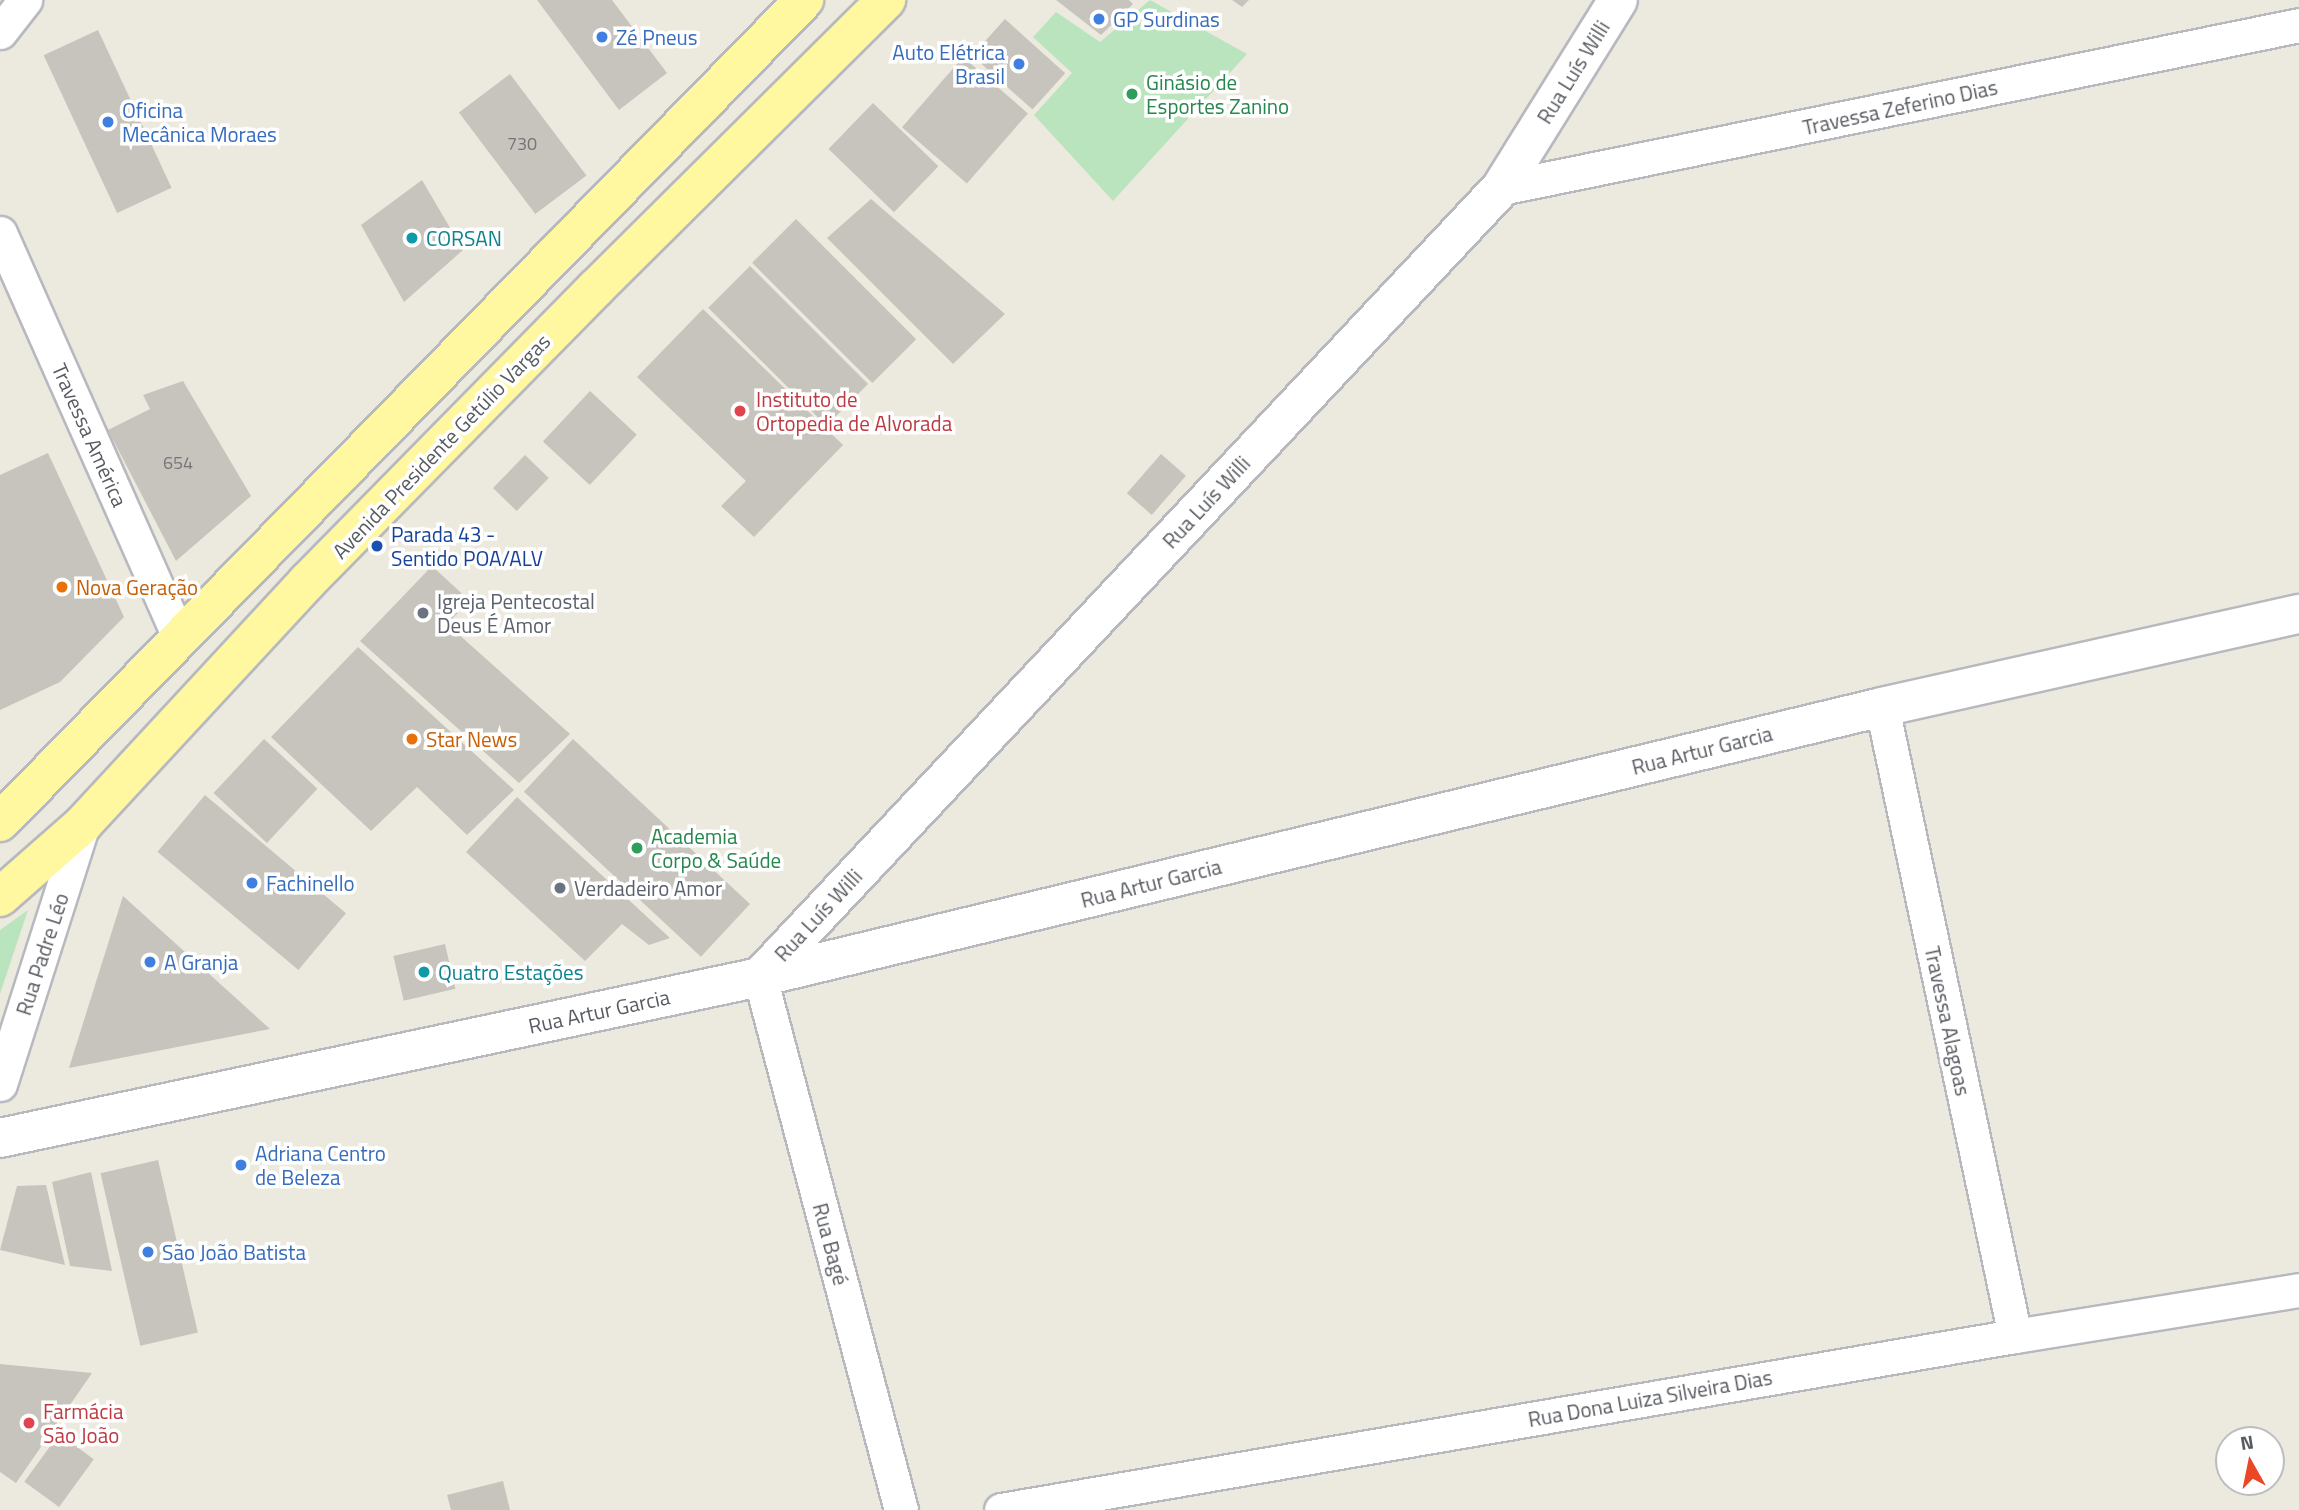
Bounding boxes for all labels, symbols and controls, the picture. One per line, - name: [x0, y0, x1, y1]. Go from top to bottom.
- place label: GP Surdinas: [1113, 6, 1220, 32]
- marker: GP Surdinas: [1091, 11, 1107, 27]
- street label: Rua Luís Willi: [1531, 16, 1615, 128]
- place label: Zé Pneus: [616, 24, 698, 50]
- marker: Zé Pneus: [594, 29, 610, 45]
- place label: Auto Elétrica Brasil: [892, 39, 1005, 89]
- marker: Auto Elétrica Brasil: [1011, 56, 1027, 72]
- place label: Ginásio de Esportes Zanino: [1146, 69, 1289, 119]
- street label: Travessa Zeferino Dias: [1800, 74, 2000, 140]
- marker: Ginásio de Esportes Zanino: [1124, 86, 1140, 102]
- place label: Oficina Mecânica Moraes: [122, 97, 277, 147]
- marker: Oficina Mecânica Moraes: [100, 114, 116, 130]
- house number: 730: [507, 133, 537, 155]
- place label: CORSAN: [426, 225, 502, 251]
- marker: CORSAN: [404, 230, 420, 246]
- street label: Avenida Presidente Getúlio Vargas: [327, 329, 555, 563]
- street label: Travessa América: [47, 359, 133, 511]
- place label: Instituto de Ortopedia de Alvorada: [756, 386, 952, 436]
- marker: Instituto de Ortopedia de Alvorada: [730, 401, 750, 421]
- street label: Rua Luís Willi: [1157, 451, 1255, 553]
- house number: 654: [163, 452, 193, 474]
- place label: Parada 43 - Sentido POA/ALV: [391, 521, 543, 571]
- marker: Parada 43 - Sentido POA/ALV: [369, 538, 385, 554]
- place label: Nova Geração: [76, 574, 198, 600]
- marker: Nova Geração: [54, 579, 70, 595]
- place label: Igreja Pentecostal Deus É Amor: [437, 588, 595, 638]
- marker: Igreja Pentecostal Deus É Amor: [415, 605, 431, 621]
- street label: Rua Artur Garcia: [1629, 720, 1775, 780]
- place label: Star News: [426, 726, 517, 752]
- marker: Star News: [404, 731, 420, 747]
- place label: Academia Corpo & Saúde: [651, 823, 781, 873]
- marker: Academia Corpo & Saúde: [629, 840, 645, 856]
- street label: Rua Artur Garcia: [1078, 853, 1224, 913]
- street label: Rua Luís Willi: [769, 864, 867, 966]
- place label: Fachinello: [266, 870, 355, 896]
- marker: Fachinello: [244, 875, 260, 891]
- place label: Verdadeiro Amor: [574, 875, 722, 901]
- marker: Verdadeiro Amor: [552, 880, 568, 896]
- street label: Rua Padre Léo: [10, 890, 74, 1018]
- street label: Travessa Alagoas: [1920, 944, 1976, 1098]
- place label: A Granja: [164, 949, 238, 975]
- marker: A Granja: [142, 954, 158, 970]
- place label: Quatro Estações: [438, 959, 583, 985]
- marker: Quatro Estações: [416, 964, 432, 980]
- street label: Rua Artur Garcia: [526, 984, 672, 1038]
- place label: Adriana Centro de Beleza: [255, 1140, 386, 1190]
- marker: Adriana Centro de Beleza: [233, 1157, 249, 1173]
- street label: Rua Bagé: [808, 1200, 854, 1288]
- place label: São João Batista: [162, 1239, 306, 1265]
- marker: São João Batista: [140, 1244, 156, 1260]
- street label: Rua Dona Luiza Silveira Dias: [1526, 1364, 1774, 1432]
- place label: Farmácia São João: [43, 1398, 123, 1448]
- marker: Farmácia São João: [21, 1415, 37, 1431]
- north arrow: [2215, 1426, 2285, 1496]
- text: N: [2238, 1426, 2256, 1457]

